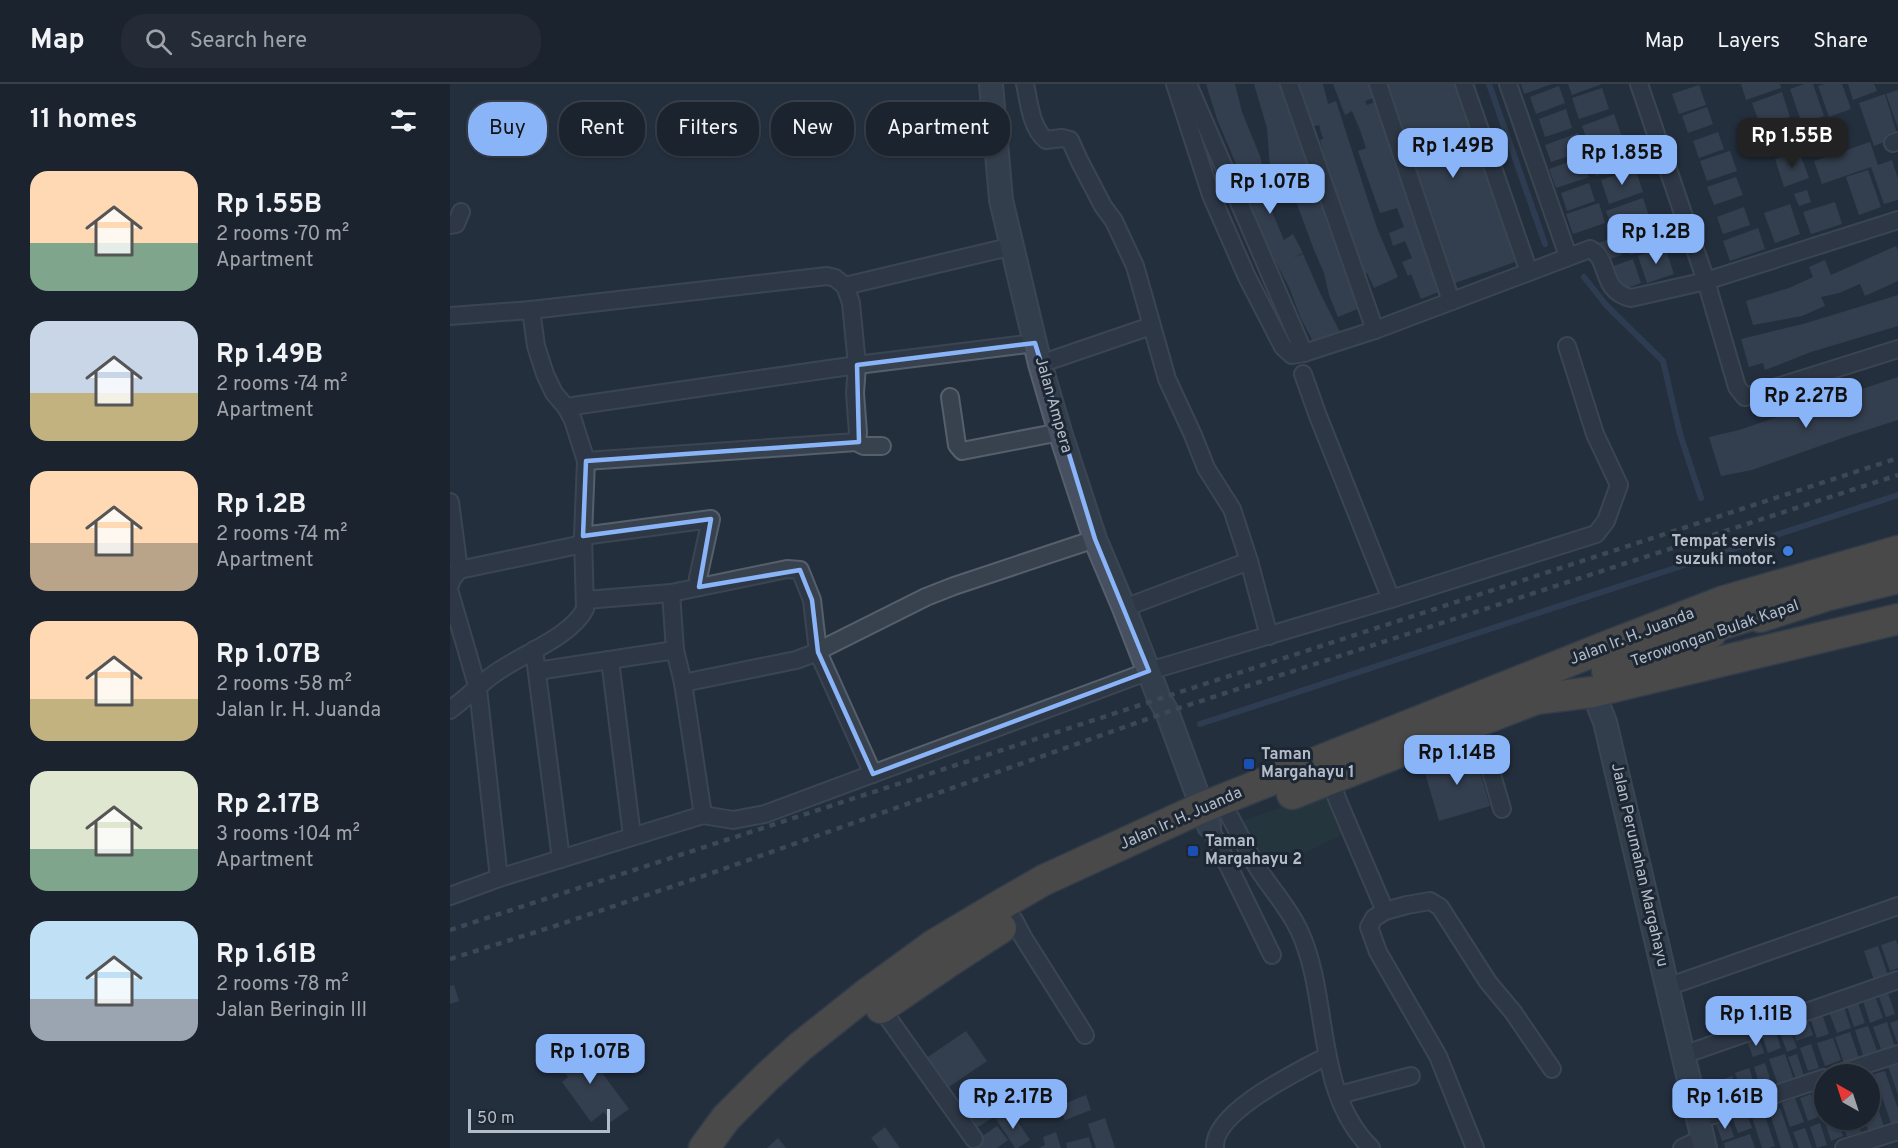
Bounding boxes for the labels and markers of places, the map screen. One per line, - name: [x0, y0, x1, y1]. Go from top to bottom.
- pin: Rp 1.55B: [1730, 118, 1854, 169]
- pin: Rp 1.49B: [1391, 128, 1515, 179]
- pin: Rp 1.85B: [1560, 135, 1684, 186]
- pin: Rp 1.07B: [1208, 164, 1332, 215]
- pin: Rp 1.2B: [1601, 214, 1711, 265]
- pin: Rp 2.27B: [1744, 378, 1868, 429]
- place label: Tempat servis suzuki motor.: [1672, 532, 1776, 570]
- marker: Tempat servis suzuki motor.: [1781, 544, 1795, 558]
- pin: Rp 1.14B: [1395, 735, 1519, 786]
- place label: Taman Margahayu 1: [1261, 745, 1355, 783]
- marker: Taman Margahayu 1: [1242, 757, 1256, 771]
- place label: Taman Margahayu 2: [1205, 832, 1302, 870]
- marker: Taman Margahayu 2: [1186, 844, 1200, 858]
- pin: Rp 1.11B: [1694, 996, 1818, 1047]
- pin: Rp 1.07B: [528, 1034, 652, 1085]
- pin: Rp 2.17B: [951, 1079, 1075, 1130]
- pin: Rp 1.61B: [1663, 1079, 1787, 1130]

